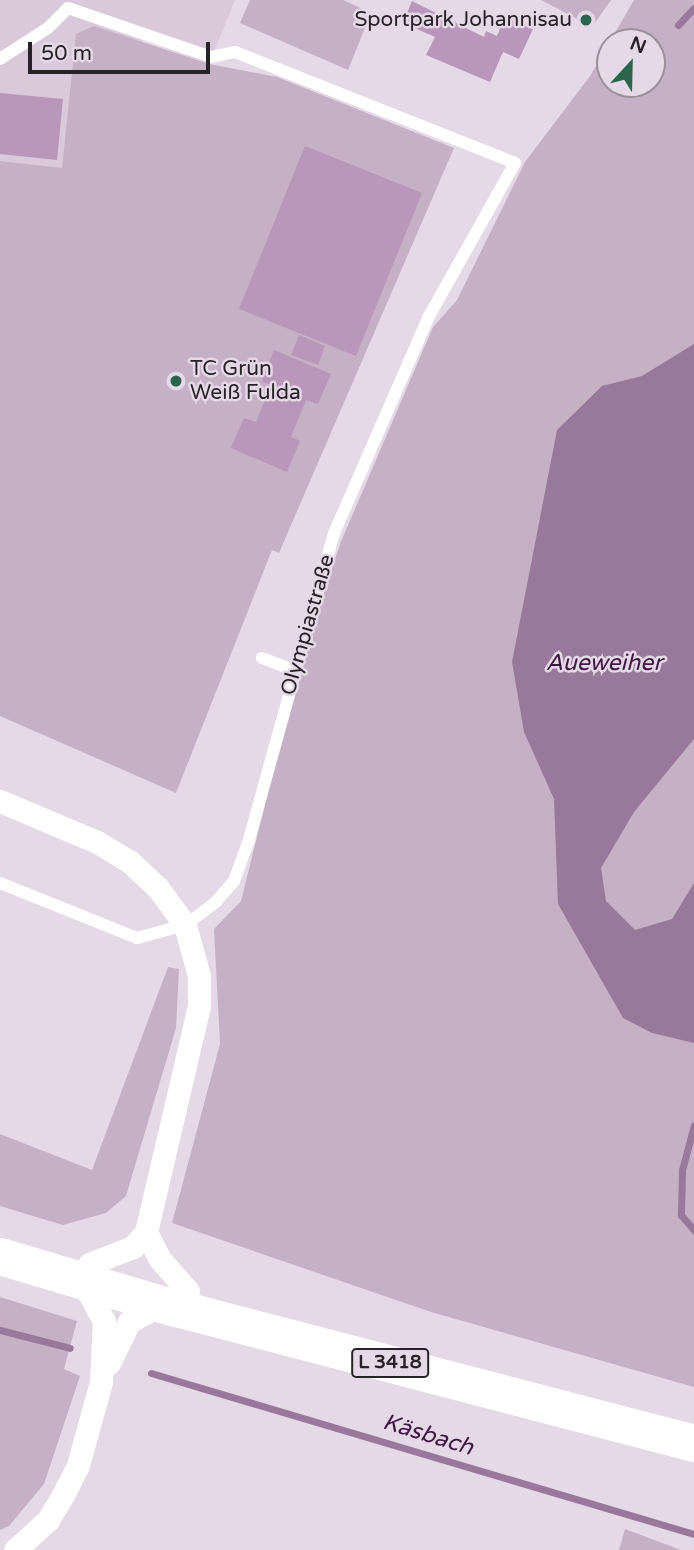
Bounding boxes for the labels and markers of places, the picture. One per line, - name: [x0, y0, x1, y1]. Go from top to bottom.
- place label: Sportpark Johannisau: [355, 7, 572, 33]
- marker: Sportpark Johannisau: [578, 12, 594, 28]
- place label: TC Grün Weiß Fulda: [190, 356, 301, 406]
- marker: TC Grün Weiß Fulda: [168, 373, 184, 389]

